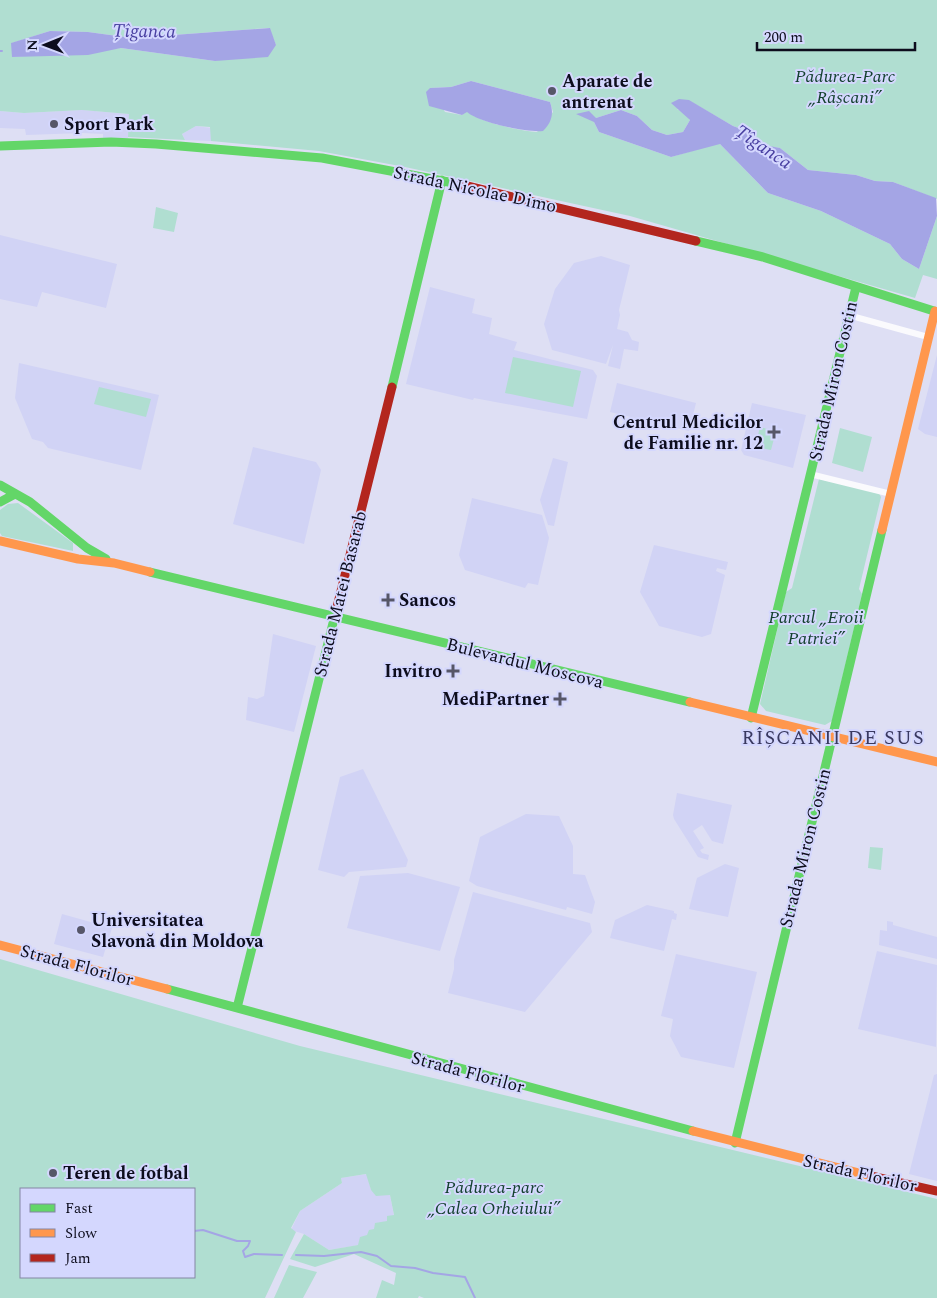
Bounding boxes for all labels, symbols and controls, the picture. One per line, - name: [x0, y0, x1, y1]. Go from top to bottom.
- water label: Țîganca: [112, 16, 176, 47]
- north arrow: [20, 20, 70, 70]
- scale bar: [757, 20, 914, 52]
- text: 200 m: [764, 26, 803, 49]
- text: N: [22, 39, 43, 51]
- park label: Pădurea-Parc „Râșcani”: [795, 63, 896, 111]
- place label: Aparate de antrenat: [562, 68, 653, 116]
- marker: Aparate de antrenat: [546, 85, 558, 97]
- place label: Sport Park: [64, 111, 154, 138]
- water label: Țîganca: [729, 117, 798, 177]
- marker: Sport Park: [48, 118, 60, 130]
- street label: Strada Nicolae Dimo: [391, 159, 559, 220]
- street label: Strada Miron Costin: [802, 298, 865, 464]
- place label: Centrul Medicilor de Familie nr. 12: [613, 409, 763, 457]
- marker: Centrul Medicilor de Familie nr. 12: [767, 425, 781, 439]
- street label: Strada Matei Basarab: [307, 508, 374, 680]
- place label: Sancos: [399, 587, 456, 614]
- marker: Sancos: [381, 593, 395, 607]
- park label: Parcul „Eroii Patriei”: [768, 604, 864, 652]
- street label: Bulevardul Moscova: [443, 631, 606, 696]
- place label: Invitro: [384, 658, 442, 685]
- marker: Invitro: [446, 664, 460, 678]
- place label: MediPartner: [442, 686, 549, 713]
- marker: MediPartner: [553, 692, 567, 706]
- district label: RÎȘCANII DE SUS: [741, 723, 925, 753]
- street label: Strada Miron Costin: [773, 766, 838, 931]
- place label: Universitatea Slavonă din Moldova: [91, 907, 264, 955]
- marker: Universitatea Slavonă din Moldova: [75, 924, 87, 936]
- street label: Strada Florilor: [17, 937, 137, 994]
- street label: Strada Florilor: [408, 1044, 528, 1101]
- street label: Strada Florilor: [800, 1147, 920, 1200]
- place label: Teren de fotbal: [63, 1160, 189, 1187]
- marker: Teren de fotbal: [47, 1167, 59, 1179]
- park label: Pădurea-parc „Calea Orheiului”: [427, 1174, 561, 1222]
- legend: [20, 1188, 195, 1278]
- text: Fast: [65, 1197, 93, 1220]
- text: Slow: [65, 1222, 97, 1245]
- text: Jam: [65, 1247, 91, 1270]

